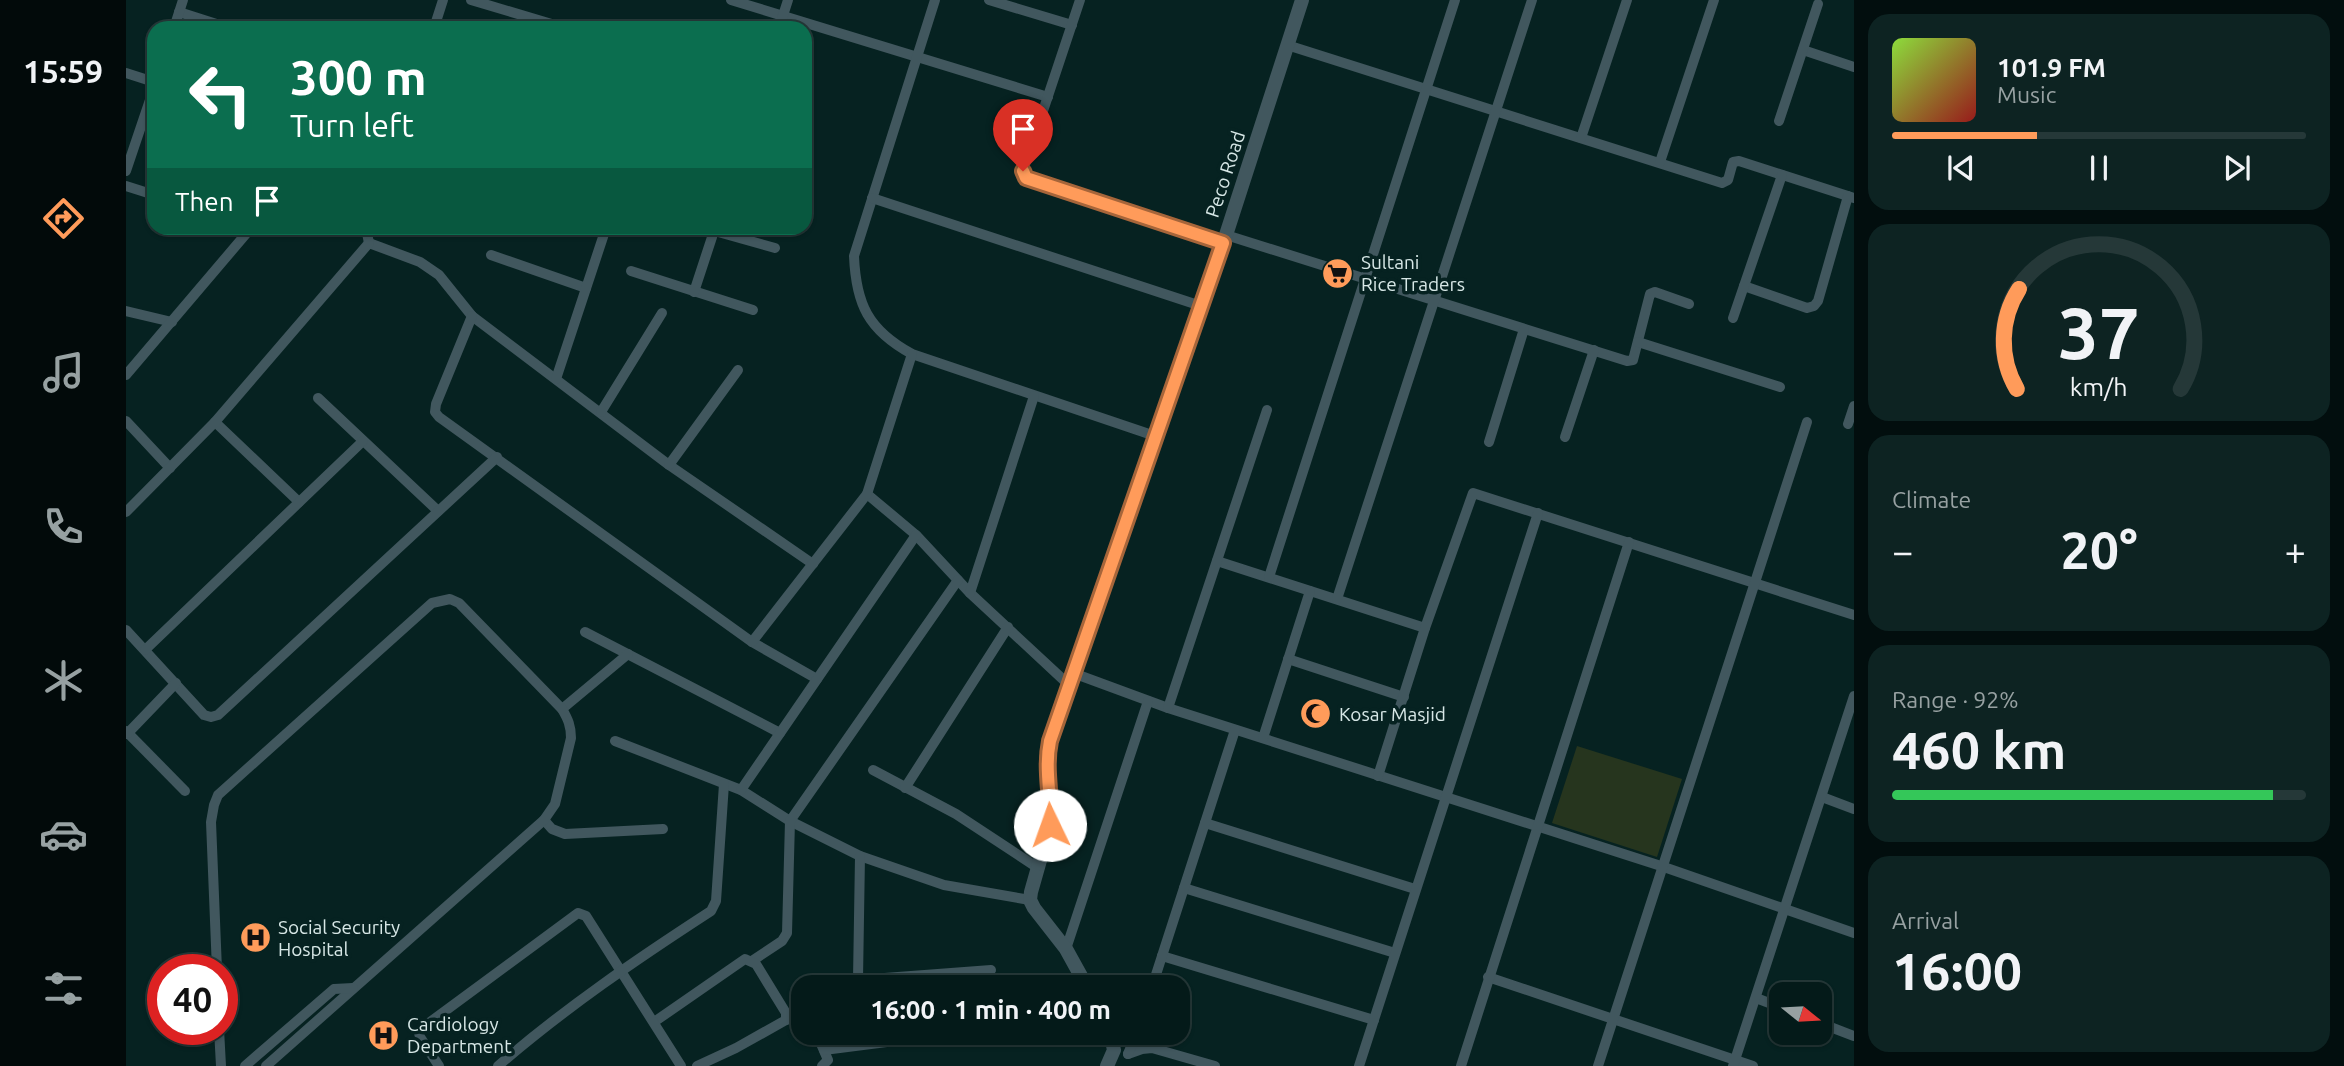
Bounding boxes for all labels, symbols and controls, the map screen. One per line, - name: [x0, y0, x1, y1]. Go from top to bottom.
- icon: left: [175, 49, 266, 140]
- text: 300 m: [290, 49, 427, 104]
- text: 15:59: [23, 53, 103, 89]
- text: 101.9 FM: [1997, 53, 2106, 82]
- text: Music: [1997, 82, 2056, 107]
- pin: [993, 99, 1053, 171]
- text: Turn left: [290, 107, 414, 143]
- icon: arrive: [1004, 110, 1042, 148]
- street label: Peco Road: [1201, 128, 1249, 220]
- icon: previous: [1942, 149, 1980, 187]
- icon: pause: [2080, 149, 2118, 187]
- icon: next: [2218, 149, 2256, 187]
- icon: arrive: [248, 182, 286, 220]
- text: Then: [175, 187, 234, 216]
- icon: directions: [39, 194, 88, 243]
- place label: Sultani Rice Traders: [1361, 251, 1465, 295]
- supermarket icon: Sultani Rice Traders: [1321, 256, 1355, 290]
- text: 37: [2058, 291, 2140, 373]
- icon: music: [39, 348, 88, 397]
- text: km/h: [2070, 372, 2128, 400]
- text: Climate: [1892, 487, 1971, 512]
- icon: phone: [39, 502, 88, 551]
- text: 20°: [2060, 521, 2138, 579]
- text: −: [1892, 530, 1913, 572]
- text: +: [2285, 530, 2306, 572]
- icon: climate: [39, 656, 88, 705]
- text: Range · 92%: [1892, 687, 2019, 712]
- mosque icon: Kosar Masjid: [1299, 697, 1333, 731]
- place label: Kosar Masjid: [1339, 703, 1446, 725]
- text: 460 km: [1892, 721, 2066, 779]
- position arrow: [1013, 788, 1087, 862]
- icon: car: [39, 810, 88, 859]
- text: Arrival: [1892, 908, 1959, 933]
- place label: Social Security Hospital: [278, 916, 400, 960]
- hospital icon: Social Security Hospital: [238, 921, 272, 955]
- text: 16:00: [1892, 942, 2022, 1000]
- speed limit sign: 40: [147, 954, 238, 1045]
- icon: filters: [39, 964, 88, 1013]
- north arrow: [1769, 982, 1832, 1045]
- map controls: [1769, 982, 1832, 1045]
- text: 16:00 · 1 min · 400 m: [870, 995, 1111, 1024]
- place label: Cardiology Department: [407, 1013, 512, 1057]
- hospital icon: Cardiology Department: [367, 1018, 401, 1052]

